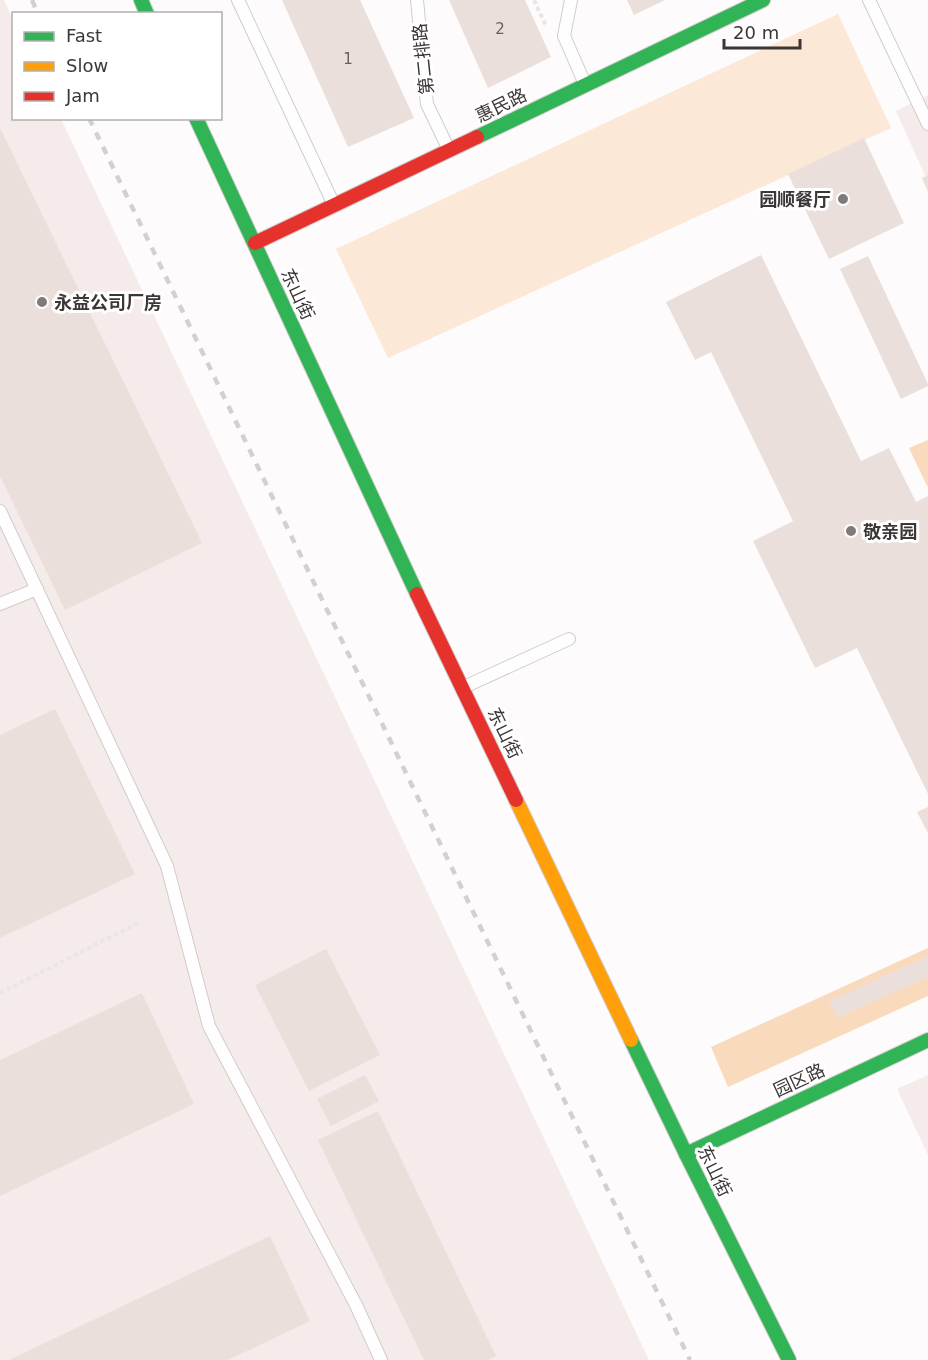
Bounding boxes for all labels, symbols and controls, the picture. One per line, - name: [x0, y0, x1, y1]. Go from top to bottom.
- legend: [12, 12, 222, 120]
- scale bar: [724, 12, 800, 50]
- house number: 2: [495, 20, 505, 38]
- street label: 第二排路: [409, 22, 437, 96]
- text: 20 m: [733, 22, 779, 43]
- text: Fast: [66, 25, 102, 46]
- house number: 1: [343, 50, 353, 68]
- text: Slow: [66, 55, 108, 76]
- street label: 惠民路: [472, 84, 530, 126]
- text: Jam: [65, 85, 100, 106]
- place label: 园顺餐厅: [759, 189, 831, 210]
- marker: 园顺餐厅: [836, 192, 850, 206]
- street label: 东山街: [277, 265, 319, 323]
- place label: 永益公司厂房: [54, 292, 162, 313]
- marker: 永益公司厂房: [35, 295, 49, 309]
- place label: 敬亲园: [863, 521, 917, 542]
- marker: 敬亲园: [844, 524, 858, 538]
- street label: 东山街: [484, 704, 526, 762]
- street label: 园区路: [770, 1059, 828, 1101]
- street label: 东山街: [694, 1142, 736, 1200]

